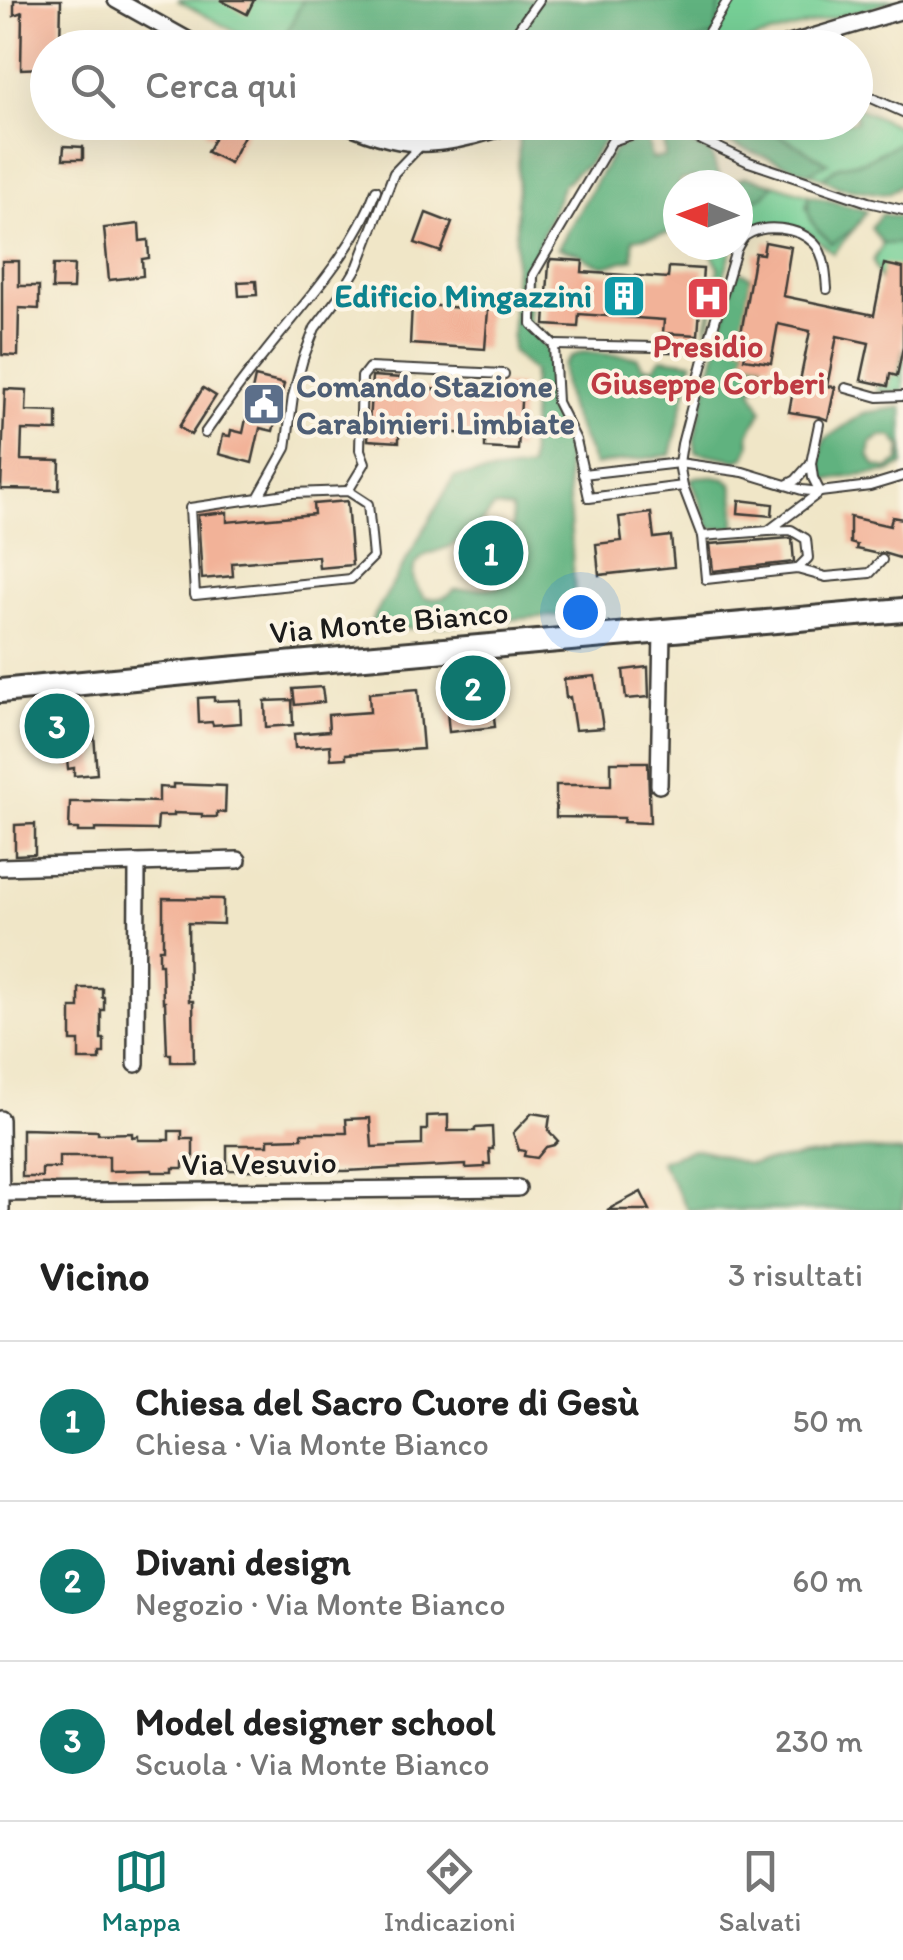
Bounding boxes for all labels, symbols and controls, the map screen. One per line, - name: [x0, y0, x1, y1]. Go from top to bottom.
- search box: [30, 30, 873, 140]
- icon: search: [65, 58, 120, 113]
- text: Cerca qui: [145, 62, 297, 108]
- north arrow: [663, 170, 753, 260]
- building icon: Edificio Mingazzini: [601, 273, 647, 319]
- hospital icon: Presidio Giuseppe Corberi: [685, 275, 731, 321]
- place label: Edificio Mingazzini: [334, 277, 592, 315]
- place label: Presidio Giuseppe Corberi: [590, 327, 826, 402]
- place label: Comando Stazione Carabinieri Limbiate: [296, 367, 575, 442]
- public building icon: Comando Stazione Carabinieri Limbiate: [241, 381, 287, 427]
- pin: 1: [458, 516, 524, 590]
- your location: [555, 587, 606, 638]
- street label: Via Monte Bianco: [268, 593, 510, 651]
- pin: 2: [440, 650, 506, 726]
- pin: 3: [24, 688, 90, 764]
- street label: Via Vesuvio: [181, 1143, 337, 1183]
- text: Vicino: [40, 1250, 150, 1301]
- text: 3 risultati: [728, 1256, 863, 1294]
- text: Chiesa del Sacro Cuore di Gesù: [135, 1379, 639, 1425]
- text: 1: [65, 1402, 80, 1440]
- text: 50 m: [792, 1402, 863, 1440]
- text: Chiesa · Via Monte Bianco: [135, 1425, 489, 1463]
- text: Divani design: [135, 1539, 351, 1585]
- text: 2: [64, 1562, 81, 1600]
- text: 60 m: [792, 1562, 863, 1600]
- text: Negozio · Via Monte Bianco: [135, 1585, 506, 1623]
- text: Model designer school: [135, 1699, 496, 1745]
- text: 3: [64, 1722, 81, 1760]
- text: 230 m: [775, 1722, 863, 1760]
- text: Scuola · Via Monte Bianco: [135, 1745, 490, 1783]
- tab: Mappa: [102, 1844, 181, 1938]
- tab: Indicazioni: [384, 1844, 516, 1938]
- tab: Salvati: [719, 1844, 801, 1938]

